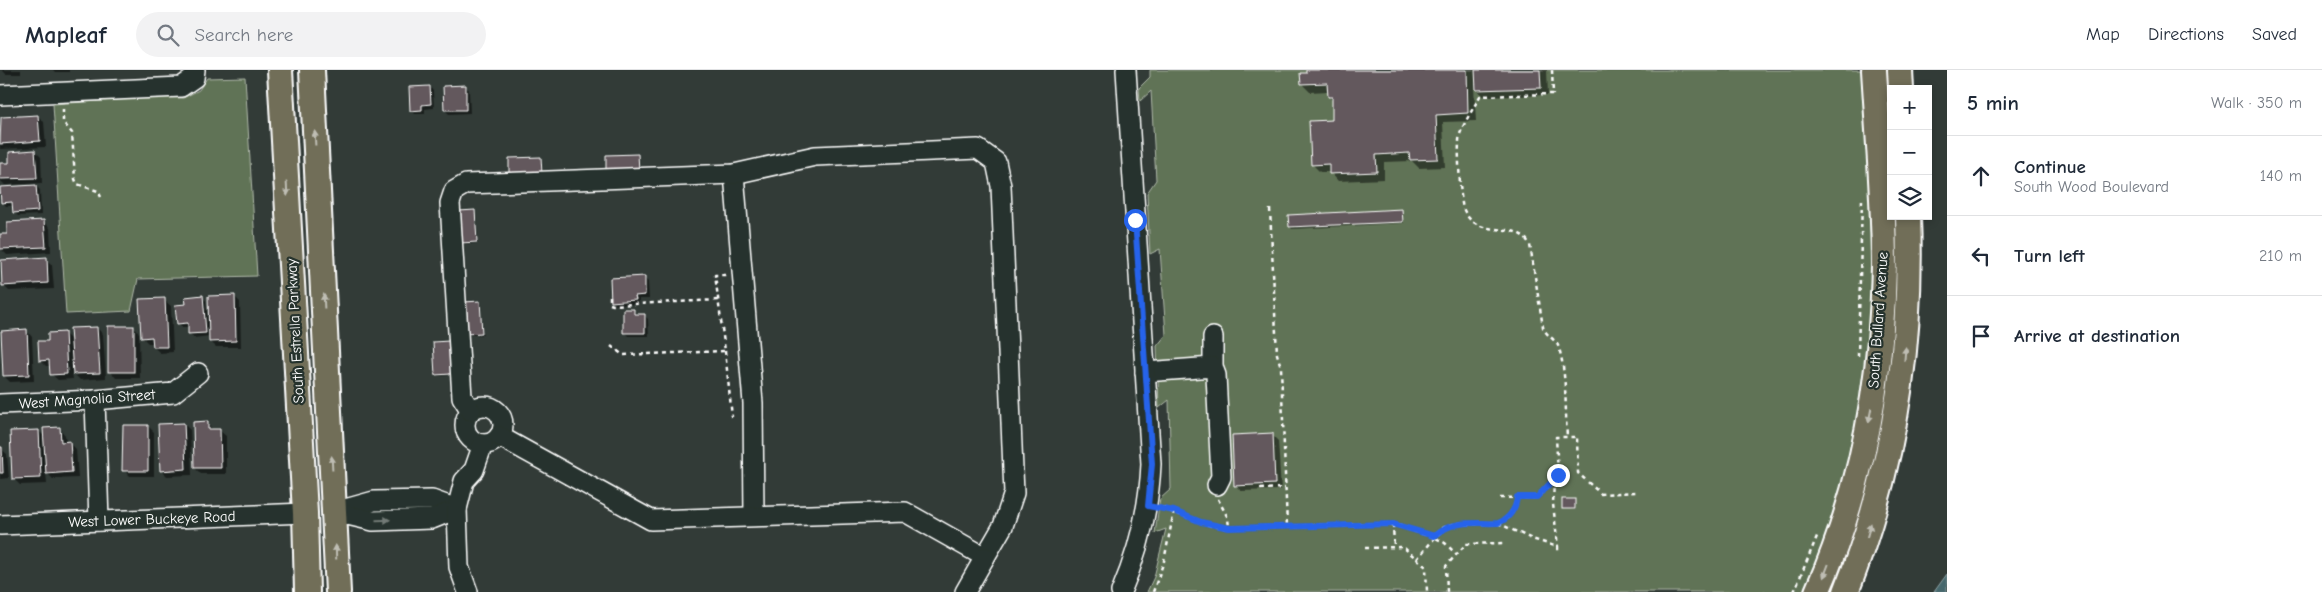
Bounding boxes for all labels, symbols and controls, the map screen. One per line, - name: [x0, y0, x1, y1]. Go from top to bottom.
- search box: [136, 12, 486, 57]
- text: Mapleaf: [25, 21, 106, 49]
- icon: search: [154, 21, 182, 49]
- text: Search here: [194, 24, 293, 46]
- text: Map: [2086, 24, 2120, 45]
- text: Directions: [2148, 24, 2224, 45]
- text: Saved: [2252, 24, 2297, 45]
- map controls: [1887, 85, 1932, 220]
- button: +: [1887, 85, 1932, 130]
- text: 5 min: [1967, 91, 2019, 115]
- text: Walk · 350 m: [2211, 94, 2302, 112]
- one-way arrow: [311, 130, 319, 146]
- button: −: [1887, 130, 1932, 175]
- text: Continue: [2014, 156, 2086, 178]
- icon: ahead: [1967, 162, 1995, 190]
- text: 140 m: [2260, 167, 2302, 185]
- button: layers: [1887, 175, 1932, 220]
- text: South Wood Boulevard: [2014, 178, 2169, 196]
- one-way arrow: [283, 181, 291, 197]
- route start: [1124, 209, 1147, 232]
- icon: left: [1967, 242, 1995, 270]
- text: Turn left: [2014, 245, 2085, 267]
- text: 210 m: [2259, 247, 2302, 265]
- street label: South Bullard Avenue: [1864, 251, 1892, 389]
- street label: South Estrella Parkway: [282, 258, 308, 404]
- one-way arrow: [319, 292, 327, 308]
- icon: arrive: [1967, 322, 1995, 350]
- text: Arrive at destination: [2014, 325, 2180, 347]
- one-way arrow: [1901, 345, 1909, 361]
- street label: West Magnolia Street: [18, 385, 156, 413]
- one-way arrow: [1866, 408, 1874, 423]
- one-way arrow: [328, 455, 336, 471]
- route end: [1547, 464, 1570, 487]
- street label: West Lower Buckeye Road: [68, 507, 236, 531]
- one-way arrow: [375, 516, 391, 524]
- one-way arrow: [1865, 522, 1873, 537]
- one-way arrow: [332, 544, 340, 560]
- one-way arrow: [1821, 564, 1829, 578]

